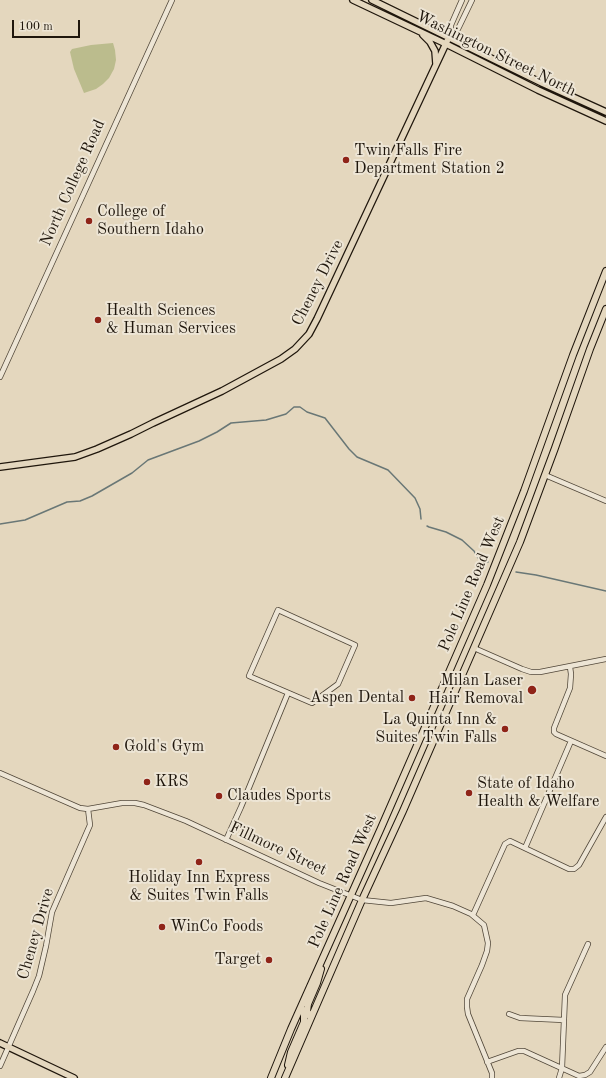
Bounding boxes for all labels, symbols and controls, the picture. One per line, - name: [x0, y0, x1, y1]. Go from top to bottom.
- street label: Washington Street North: [413, 7, 579, 101]
- scale bar: [14, 12, 82, 38]
- text: 100 m: [19, 21, 53, 33]
- street label: North College Road: [36, 117, 110, 249]
- place label: Twin Falls Fire Department Station 2: [354, 141, 505, 179]
- marker: Twin Falls Fire Department Station 2: [341, 155, 351, 165]
- place label: College of Southern Idaho: [97, 202, 204, 240]
- marker: College of Southern Idaho: [84, 216, 94, 226]
- street label: Cheney Drive: [288, 237, 348, 329]
- place label: Health Sciences & Human Services: [106, 301, 236, 339]
- marker: Health Sciences & Human Services: [93, 315, 103, 325]
- street label: Pole Line Road West: [435, 513, 509, 655]
- place label: Milan Laser Hair Removal: [428, 671, 523, 709]
- marker: Milan Laser Hair Removal: [526, 684, 538, 696]
- place label: Aspen Dental: [310, 688, 404, 708]
- marker: Aspen Dental: [407, 693, 417, 703]
- place label: La Quinta Inn & Suites Twin Falls: [375, 710, 497, 748]
- marker: La Quinta Inn & Suites Twin Falls: [500, 724, 510, 734]
- place label: Gold's Gym: [124, 737, 204, 757]
- marker: Gold's Gym: [111, 742, 121, 752]
- place label: KRS: [155, 772, 188, 792]
- place label: State of Idaho Health & Welfare: [477, 774, 599, 812]
- marker: KRS: [142, 777, 152, 787]
- place label: Claudes Sports: [227, 786, 331, 806]
- marker: State of Idaho Health & Welfare: [464, 788, 474, 798]
- marker: Claudes Sports: [214, 791, 224, 801]
- street label: Pole Line Road West: [305, 811, 381, 951]
- street label: Fillmore Street: [226, 818, 330, 880]
- marker: Holiday Inn Express & Suites Twin Falls: [194, 857, 204, 867]
- place label: Holiday Inn Express & Suites Twin Falls: [128, 868, 270, 906]
- street label: Cheney Drive: [14, 886, 58, 982]
- place label: WinCo Foods: [170, 917, 263, 937]
- marker: WinCo Foods: [157, 922, 167, 932]
- place label: Target: [214, 950, 261, 970]
- marker: Target: [264, 955, 274, 965]

